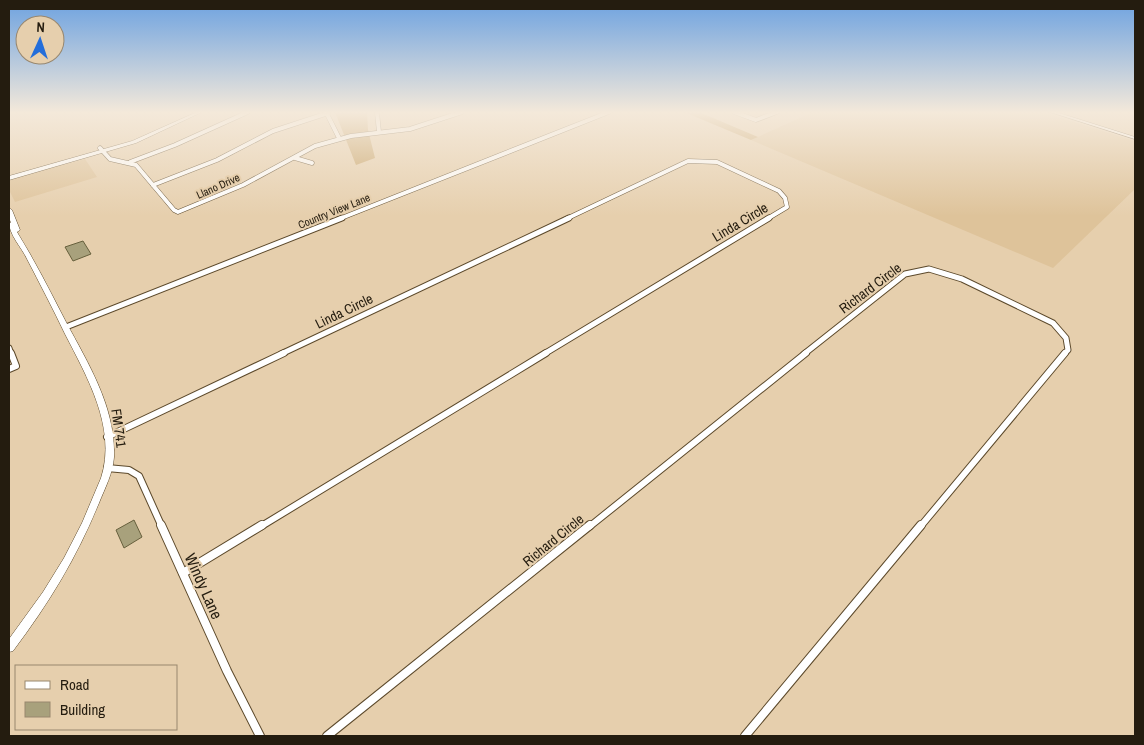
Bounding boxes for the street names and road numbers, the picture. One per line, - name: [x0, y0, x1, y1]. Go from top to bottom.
- street label: Llano Drive: [194, 170, 242, 202]
- street label: Country View Lane: [296, 190, 372, 232]
- street label: Linda Circle: [709, 198, 771, 246]
- street label: Richard Circle: [835, 259, 905, 317]
- street label: Linda Circle: [312, 289, 376, 333]
- street label: FM 741: [107, 407, 131, 449]
- street label: Richard Circle: [519, 510, 587, 570]
- street label: Windy Lane: [180, 550, 228, 622]

